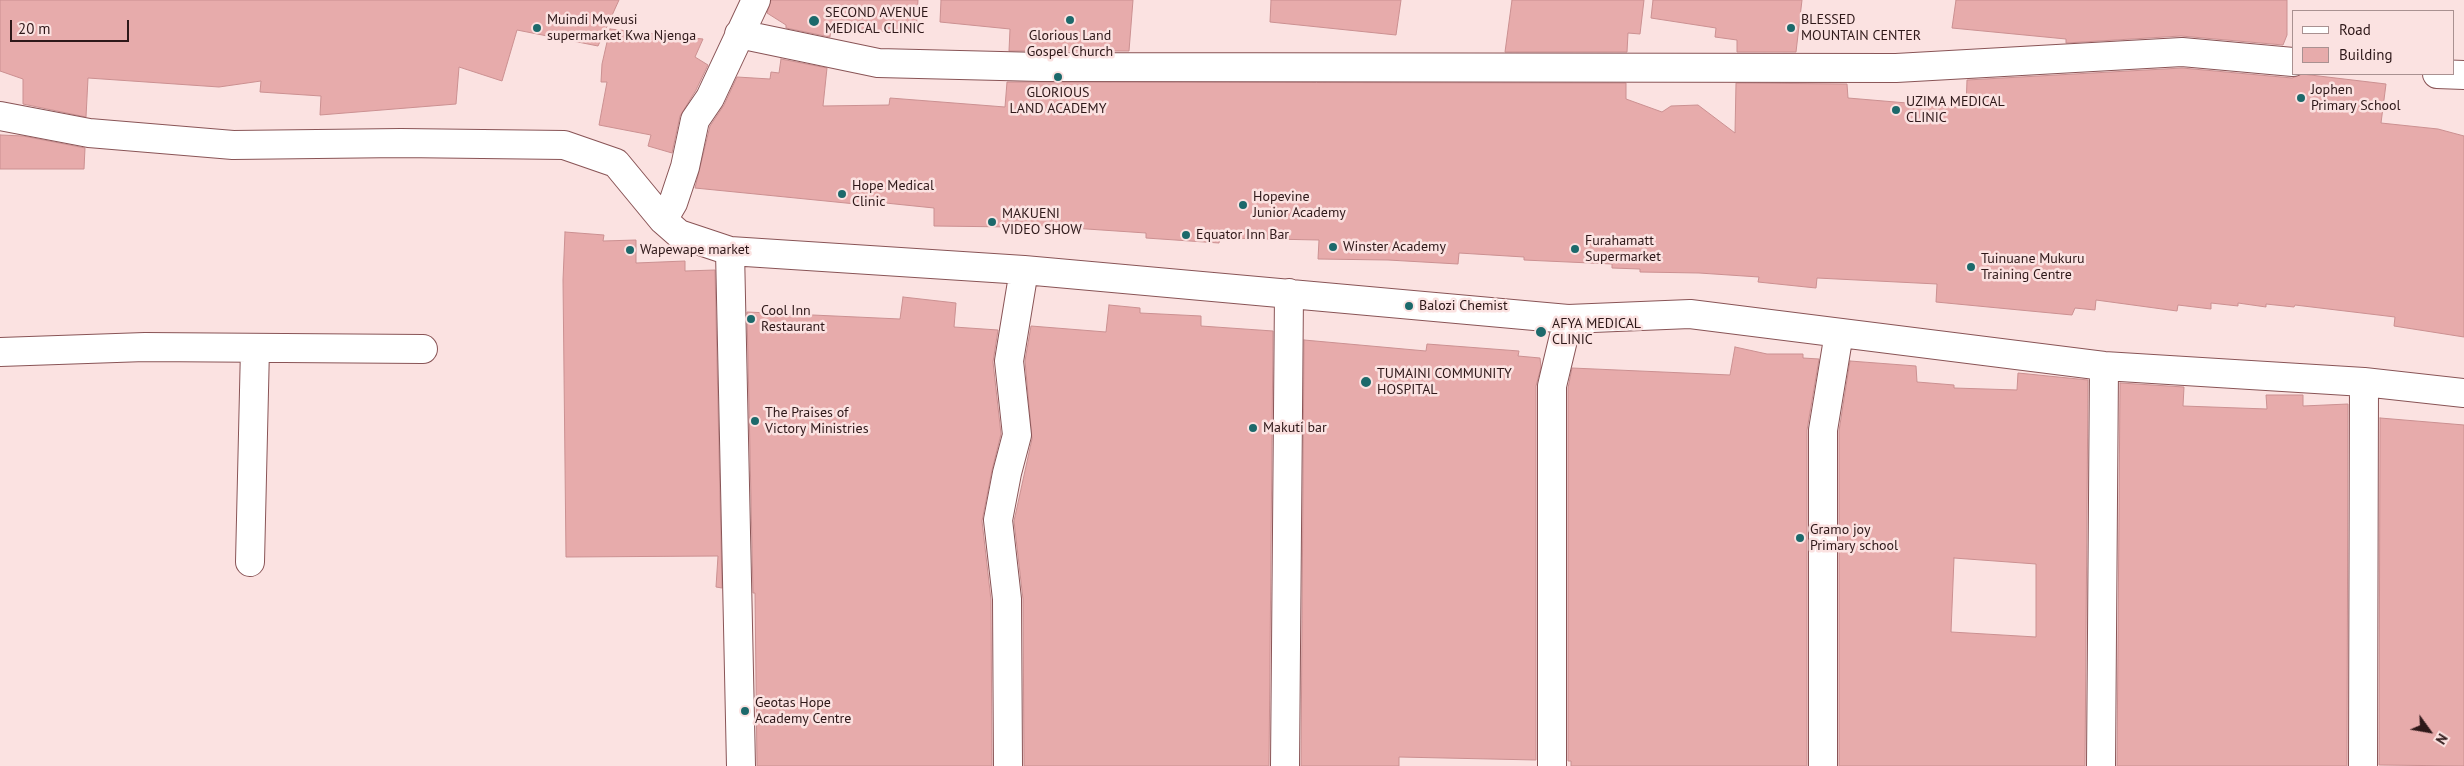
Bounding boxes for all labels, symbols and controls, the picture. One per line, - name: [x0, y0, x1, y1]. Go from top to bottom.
- place label: SECOND AVENUE MEDICAL CLINIC: [825, 5, 929, 38]
- scale bar: [12, 10, 131, 42]
- legend: [2292, 10, 2454, 75]
- place label: Muindi Mweusi supermarket Kwa Njenga: [547, 12, 696, 44]
- place label: BLESSED MOUNTAIN CENTER: [1801, 12, 1921, 44]
- marker: SECOND AVENUE MEDICAL CLINIC: [807, 14, 821, 28]
- marker: Glorious Land Gospel Church: [1064, 14, 1076, 26]
- text: 20 m: [18, 19, 51, 38]
- text: Road: [2339, 20, 2371, 39]
- marker: Muindi Mweusi supermarket Kwa Njenga: [531, 22, 543, 34]
- marker: BLESSED MOUNTAIN CENTER: [1785, 22, 1797, 34]
- place label: Glorious Land Gospel Church: [1027, 28, 1113, 60]
- text: Building: [2339, 45, 2393, 64]
- marker: GLORIOUS LAND ACADEMY: [1052, 71, 1064, 83]
- place label: Jophen Primary School: [2311, 82, 2401, 114]
- place label: GLORIOUS LAND ACADEMY: [1009, 85, 1107, 118]
- marker: Jophen Primary School: [2295, 92, 2307, 104]
- place label: UZIMA MEDICAL CLINIC: [1906, 94, 2005, 126]
- marker: UZIMA MEDICAL CLINIC: [1890, 104, 1902, 116]
- place label: Hope Medical Clinic: [852, 178, 934, 210]
- marker: Hope Medical Clinic: [836, 188, 848, 200]
- place label: Hopevine Junior Academy: [1253, 189, 1346, 222]
- marker: Hopevine Junior Academy: [1237, 199, 1249, 211]
- place label: MAKUENI VIDEO SHOW: [1002, 206, 1082, 238]
- marker: MAKUENI VIDEO SHOW: [986, 216, 998, 228]
- place label: Equator Inn Bar: [1196, 227, 1289, 243]
- marker: Equator Inn Bar: [1180, 229, 1192, 241]
- place label: Furahamatt Supermarket: [1585, 233, 1661, 266]
- place label: Winster Academy: [1343, 239, 1446, 255]
- marker: Winster Academy: [1327, 241, 1339, 253]
- place label: Wapewape market: [640, 242, 750, 258]
- marker: Furahamatt Supermarket: [1569, 243, 1581, 255]
- marker: Wapewape market: [624, 244, 636, 256]
- place label: Tuinuane Mukuru Training Centre: [1981, 251, 2084, 284]
- marker: Tuinuane Mukuru Training Centre: [1965, 261, 1977, 273]
- place label: Balozi Chemist: [1419, 298, 1508, 314]
- marker: Balozi Chemist: [1403, 300, 1415, 312]
- place label: Cool Inn Restaurant: [761, 303, 825, 336]
- marker: Cool Inn Restaurant: [745, 313, 757, 325]
- place label: AFYA MEDICAL CLINIC: [1552, 316, 1641, 348]
- marker: AFYA MEDICAL CLINIC: [1534, 325, 1548, 339]
- place label: TUMAINI COMMUNITY HOSPITAL: [1377, 366, 1512, 398]
- marker: TUMAINI COMMUNITY HOSPITAL: [1359, 375, 1373, 389]
- place label: The Praises of Victory Ministries: [765, 405, 869, 438]
- marker: The Praises of Victory Ministries: [749, 415, 761, 427]
- place label: Makuti bar: [1263, 420, 1327, 436]
- marker: Makuti bar: [1247, 422, 1259, 434]
- place label: Gramo joy Primary school: [1810, 522, 1898, 554]
- marker: Gramo joy Primary school: [1794, 532, 1806, 544]
- place label: Geotas Hope Academy Centre: [755, 695, 851, 728]
- marker: Geotas Hope Academy Centre: [739, 705, 751, 717]
- north arrow: [2404, 706, 2454, 756]
- text: N: [2432, 730, 2452, 748]

